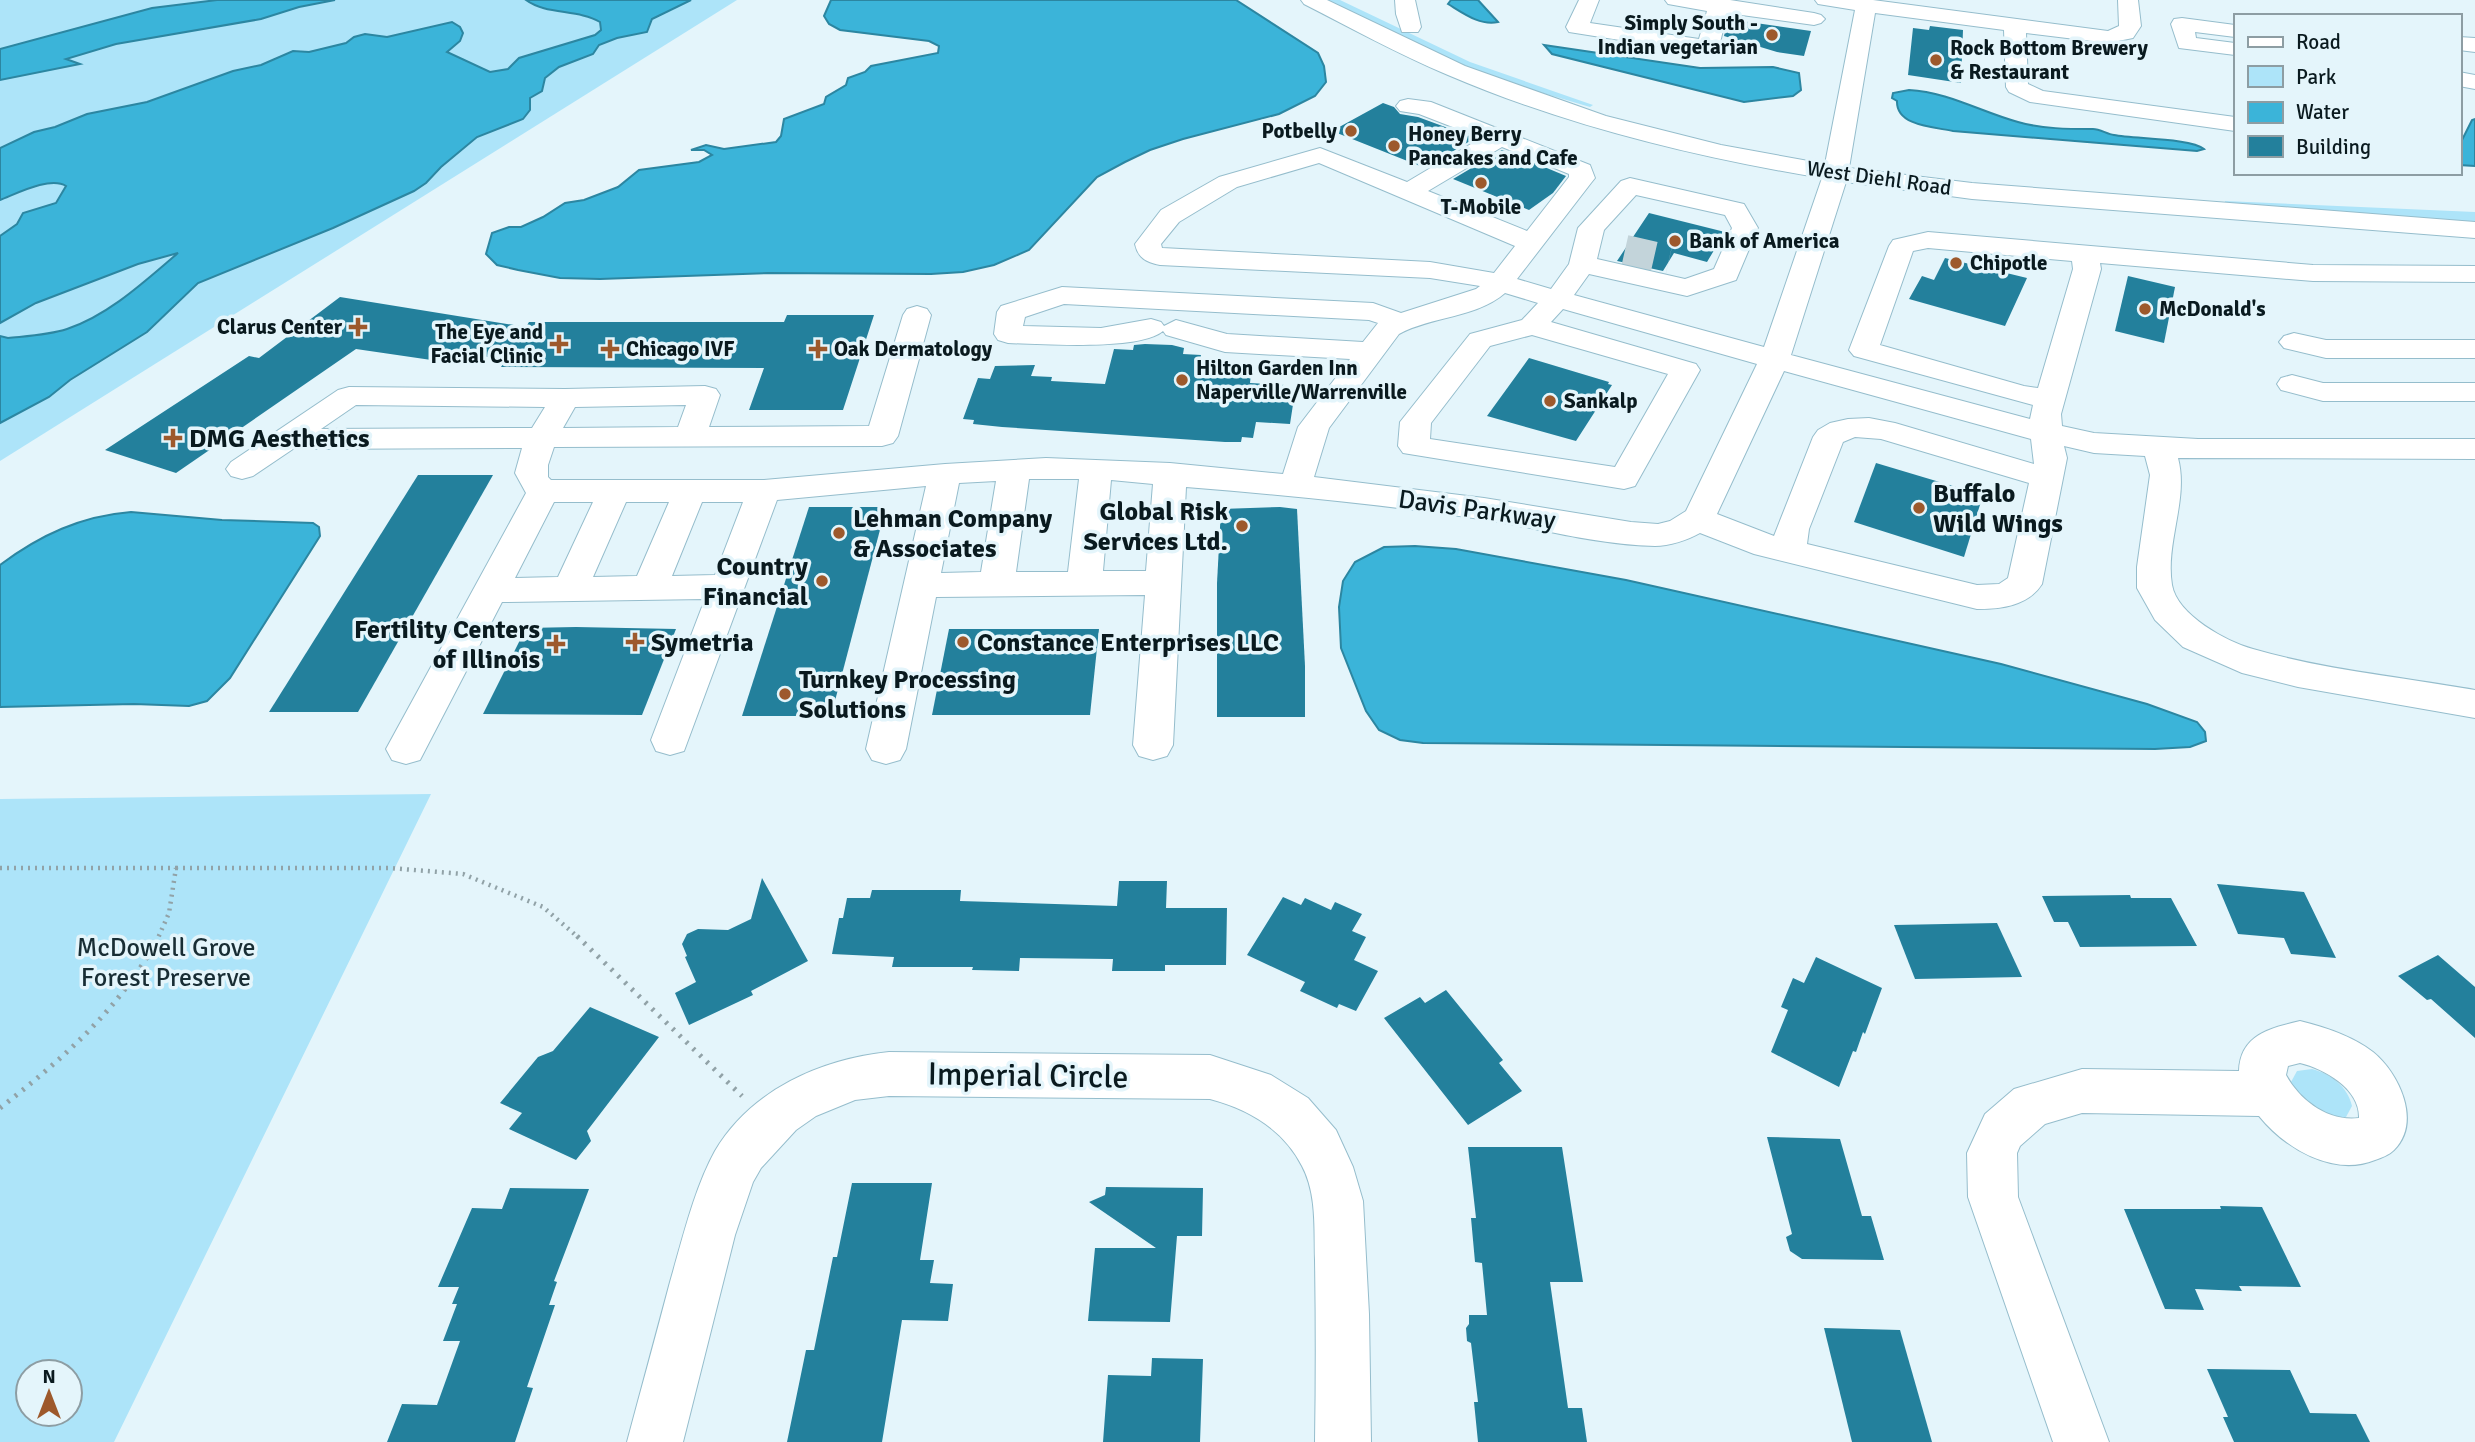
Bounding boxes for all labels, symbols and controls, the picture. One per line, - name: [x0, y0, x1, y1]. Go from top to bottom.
- place label: Simply South - Indian vegetarian: [1598, 10, 1758, 60]
- legend: [2234, 14, 2461, 175]
- marker: Simply South - Indian vegetarian: [1764, 27, 1780, 43]
- text: Road: [2296, 29, 2341, 55]
- place label: Rock Bottom Brewery & Restaurant: [1950, 35, 2148, 85]
- marker: Rock Bottom Brewery & Restaurant: [1928, 52, 1944, 68]
- text: Park: [2296, 64, 2337, 90]
- text: Water: [2296, 99, 2349, 125]
- place label: Potbelly: [1262, 118, 1338, 144]
- place label: Honey Berry Pancakes and Cafe: [1408, 121, 1578, 171]
- marker: Potbelly: [1343, 123, 1359, 139]
- text: Building: [2296, 134, 2371, 160]
- marker: Honey Berry Pancakes and Cafe: [1386, 138, 1402, 154]
- street label: West Diehl Road: [1805, 155, 1953, 201]
- marker: T-Mobile: [1473, 175, 1489, 191]
- place label: T-Mobile: [1441, 194, 1521, 220]
- place label: Bank of America: [1689, 228, 1840, 254]
- marker: Bank of America: [1667, 233, 1683, 249]
- place label: Chipotle: [1970, 250, 2047, 276]
- marker: Chipotle: [1948, 255, 1964, 271]
- place label: McDonald's: [2159, 296, 2266, 322]
- marker: McDonald's: [2137, 301, 2153, 317]
- place label: Clarus Center: [217, 314, 343, 340]
- marker: Clarus Center: [348, 317, 368, 337]
- place label: The Eye and Facial Clinic: [430, 319, 543, 369]
- marker: The Eye and Facial Clinic: [549, 334, 569, 354]
- place label: Chicago IVF: [626, 336, 735, 362]
- place label: Oak Dermatology: [834, 336, 993, 362]
- marker: Chicago IVF: [600, 339, 620, 359]
- marker: Oak Dermatology: [808, 339, 828, 359]
- place label: Hilton Garden Inn Naperville/Warrenville: [1196, 355, 1407, 405]
- marker: Hilton Garden Inn Naperville/Warrenville: [1174, 372, 1190, 388]
- place label: Sankalp: [1564, 388, 1638, 414]
- marker: Sankalp: [1542, 393, 1558, 409]
- place label: DMG Aesthetics: [189, 423, 370, 455]
- marker: DMG Aesthetics: [163, 428, 183, 448]
- place label: Buffalo Wild Wings: [1933, 478, 2063, 540]
- street label: Davis Parkway: [1396, 483, 1558, 537]
- place label: Global Risk Services Ltd.: [1083, 496, 1228, 558]
- marker: Buffalo Wild Wings: [1911, 500, 1927, 516]
- place label: Lehman Company & Associates: [853, 503, 1052, 565]
- marker: Global Risk Services Ltd.: [1234, 518, 1250, 534]
- marker: Lehman Company & Associates: [831, 525, 847, 541]
- place label: Country Financial: [703, 551, 808, 613]
- marker: Country Financial: [814, 573, 830, 589]
- place label: Fertility Centers of Illinois: [354, 614, 540, 676]
- place label: Symetria: [651, 627, 754, 659]
- place label: Constance Enterprises LLC: [977, 627, 1279, 659]
- marker: Symetria: [625, 632, 645, 652]
- marker: Fertility Centers of Illinois: [546, 634, 566, 654]
- marker: Constance Enterprises LLC: [955, 634, 971, 650]
- place label: Turnkey Processing Solutions: [799, 664, 1016, 726]
- marker: Turnkey Processing Solutions: [777, 686, 793, 702]
- park label: McDowell Grove Forest Preserve: [76, 932, 256, 994]
- street label: Imperial Circle: [927, 1054, 1129, 1097]
- north arrow: [14, 1358, 84, 1428]
- text: N: [42, 1365, 56, 1389]

